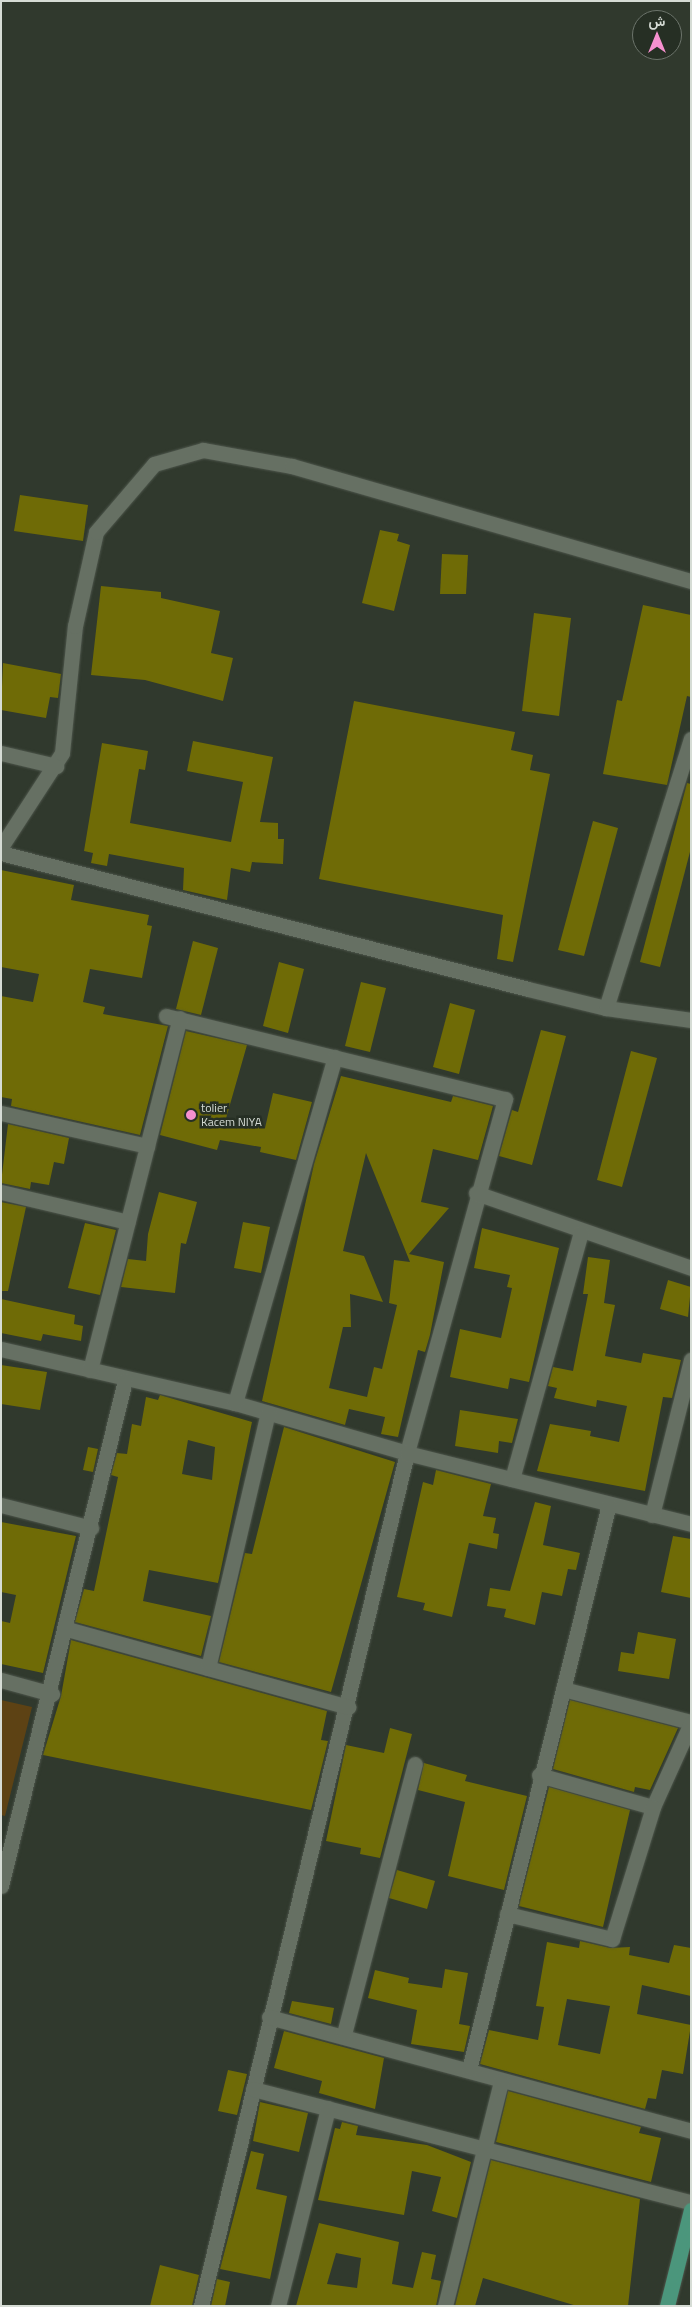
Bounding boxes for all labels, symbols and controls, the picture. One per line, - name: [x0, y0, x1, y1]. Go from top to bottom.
- north arrow: [632, 10, 682, 60]
- text: ش: [649, 10, 665, 31]
- place label: tolier Kacem NIYA: [201, 1101, 262, 1129]
- marker: tolier Kacem NIYA: [185, 1109, 197, 1121]

